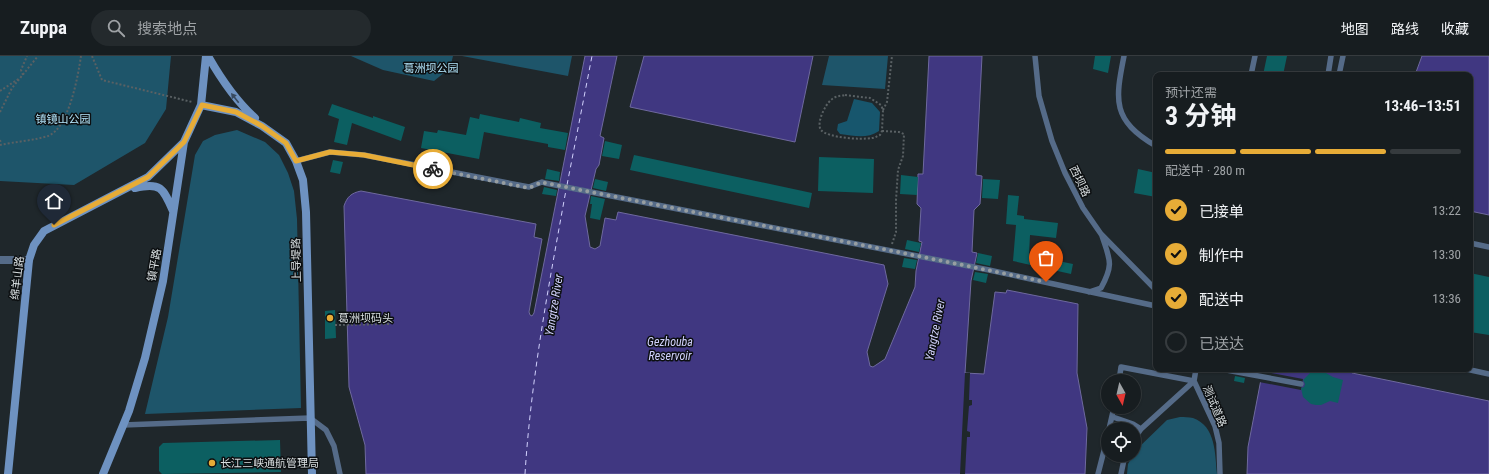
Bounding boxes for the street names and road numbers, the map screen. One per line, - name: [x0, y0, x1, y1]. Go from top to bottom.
- street label: 西坝路: [1066, 164, 1093, 199]
- street label: 上导堤路: [290, 238, 303, 282]
- street label: 镇平路: [145, 248, 164, 282]
- street label: 绵羊山路: [8, 255, 27, 301]
- street label: 测试道路: [1200, 383, 1229, 429]

